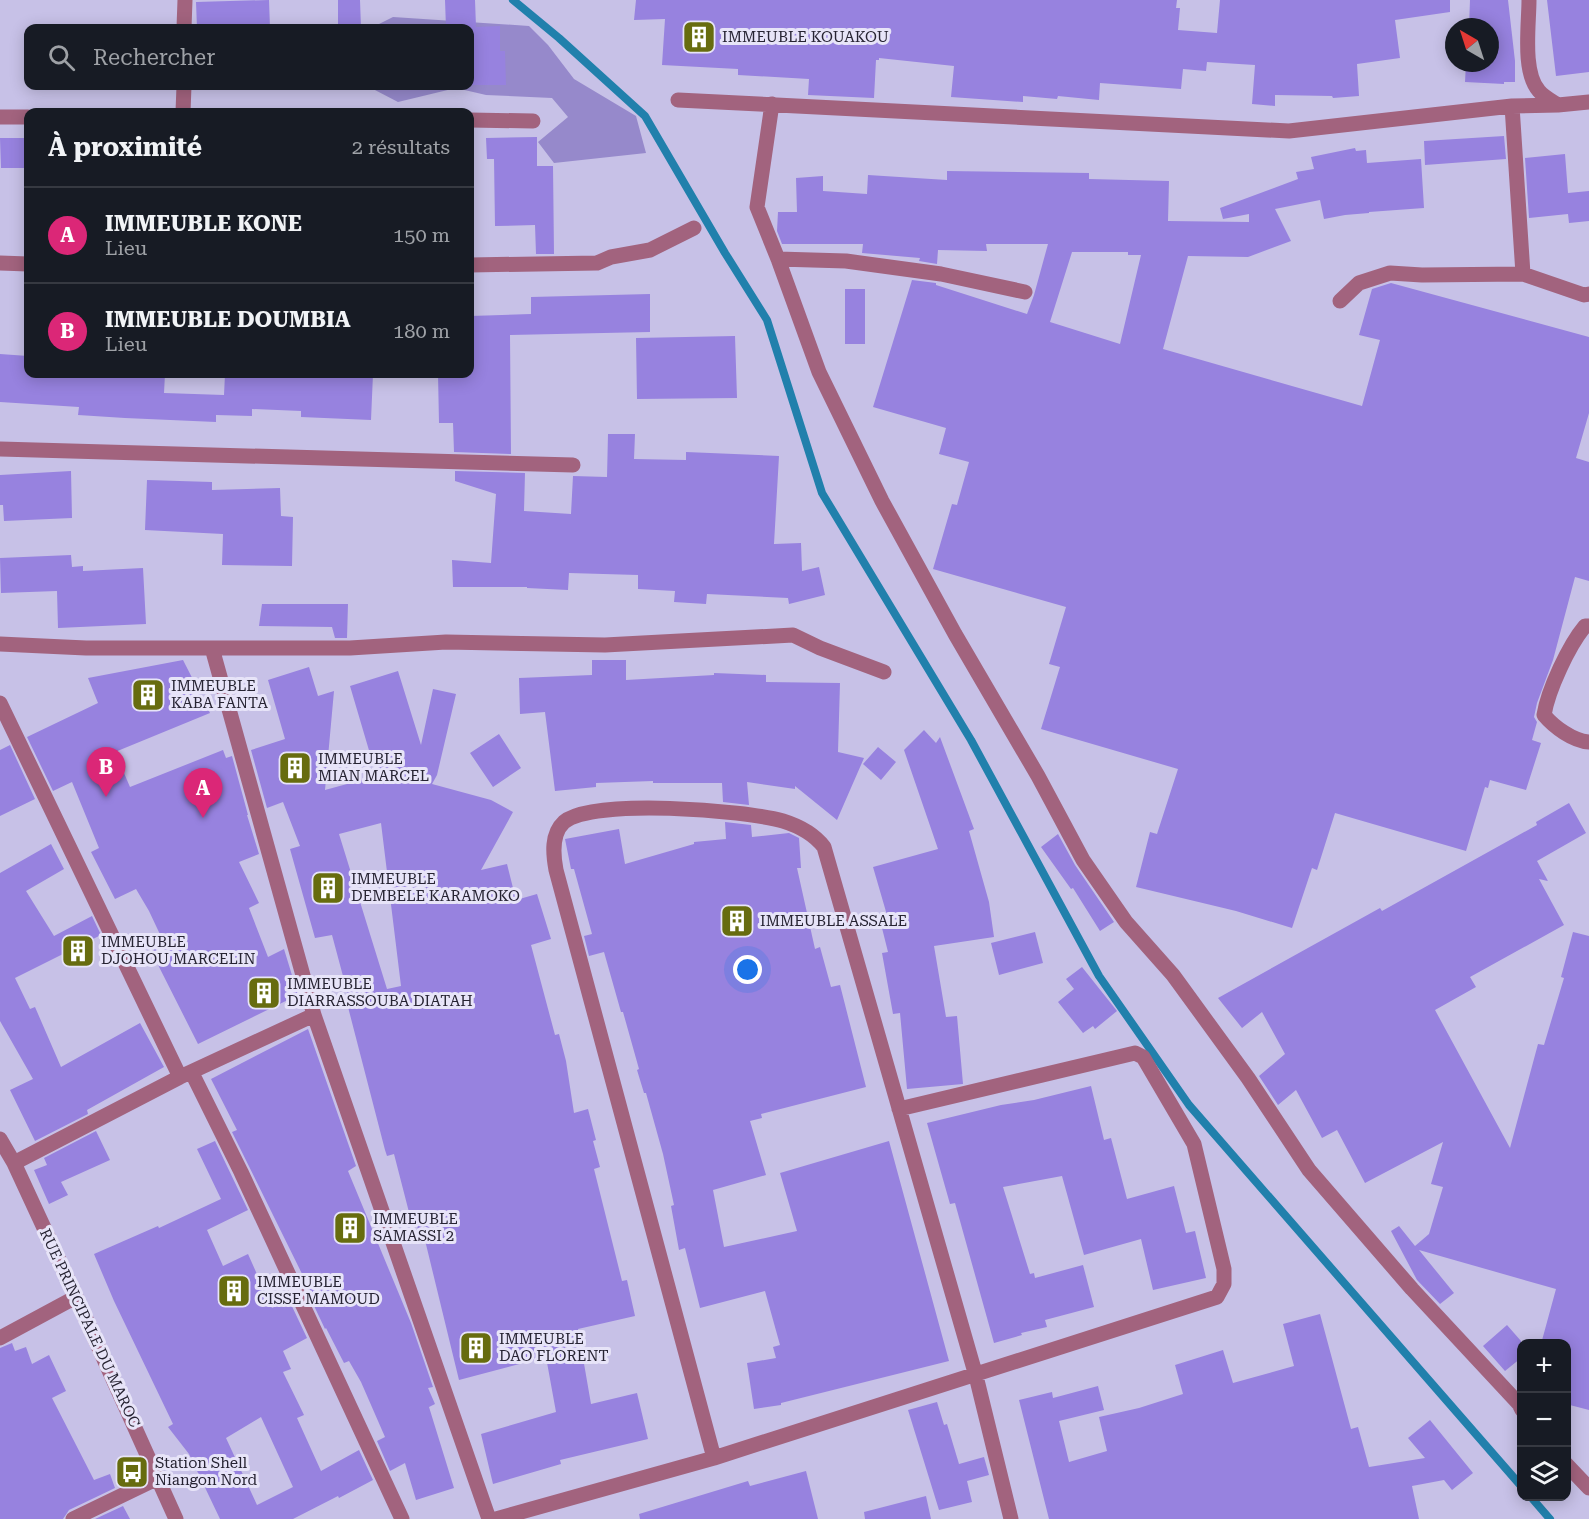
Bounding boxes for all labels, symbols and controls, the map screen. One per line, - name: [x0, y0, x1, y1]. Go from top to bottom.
- north arrow: [1445, 18, 1499, 72]
- building icon: IMMEUBLE KOUAKOU: [681, 19, 717, 55]
- search box: [24, 24, 474, 90]
- place label: IMMEUBLE KOUAKOU: [722, 28, 889, 46]
- icon: search: [45, 41, 78, 74]
- text: Rechercher: [93, 45, 215, 70]
- text: À proximité: [48, 132, 202, 162]
- text: 2 résultats: [352, 135, 450, 159]
- text: IMMEUBLE KONE: [105, 211, 302, 236]
- text: A: [60, 223, 75, 247]
- text: 150 m: [393, 223, 450, 247]
- text: Lieu: [105, 236, 147, 260]
- text: IMMEUBLE DOUMBIA: [105, 307, 351, 332]
- text: B: [60, 319, 75, 343]
- text: 180 m: [393, 319, 450, 343]
- text: Lieu: [105, 332, 147, 356]
- building icon: IMMEUBLE KABA FANTA: [130, 677, 166, 713]
- place label: IMMEUBLE KABA FANTA: [171, 677, 268, 712]
- pin: B: [86, 748, 126, 797]
- building icon: IMMEUBLE MIAN MARCEL: [277, 750, 313, 786]
- place label: IMMEUBLE MIAN MARCEL: [318, 750, 429, 785]
- pin: A: [184, 768, 222, 818]
- building icon: IMMEUBLE DEMBELE KARAMOKO: [310, 870, 346, 906]
- place label: IMMEUBLE DEMBELE KARAMOKO: [351, 870, 520, 905]
- building icon: IMMEUBLE ASSALE: [719, 903, 755, 939]
- place label: IMMEUBLE ASSALE: [760, 912, 907, 930]
- building icon: IMMEUBLE DJOHOU MARCELIN: [60, 933, 96, 969]
- place label: IMMEUBLE DJOHOU MARCELIN: [101, 933, 255, 968]
- your location: [733, 955, 762, 984]
- building icon: IMMEUBLE DIARRASSOUBA DIATAH: [246, 975, 282, 1011]
- place label: IMMEUBLE DIARRASSOUBA DIATAH: [287, 975, 473, 1010]
- building icon: IMMEUBLE SAMASSI 2: [332, 1210, 368, 1246]
- place label: IMMEUBLE SAMASSI 2: [373, 1210, 458, 1245]
- street label: RUE PRINCIPALE DU MAROC: [36, 1226, 144, 1430]
- building icon: IMMEUBLE CISSE MAMOUD: [216, 1273, 252, 1309]
- place label: IMMEUBLE CISSE MAMOUD: [257, 1273, 380, 1308]
- building icon: IMMEUBLE DAO FLORENT: [458, 1330, 494, 1366]
- place label: IMMEUBLE DAO FLORENT: [499, 1330, 608, 1365]
- map controls: [1517, 1339, 1571, 1501]
- button: +: [1517, 1339, 1571, 1393]
- button: −: [1517, 1393, 1571, 1447]
- button: layers: [1517, 1447, 1571, 1501]
- bus stop icon: Station Shell Niangon Nord: [114, 1454, 150, 1490]
- place label: Station Shell Niangon Nord: [155, 1454, 257, 1489]

